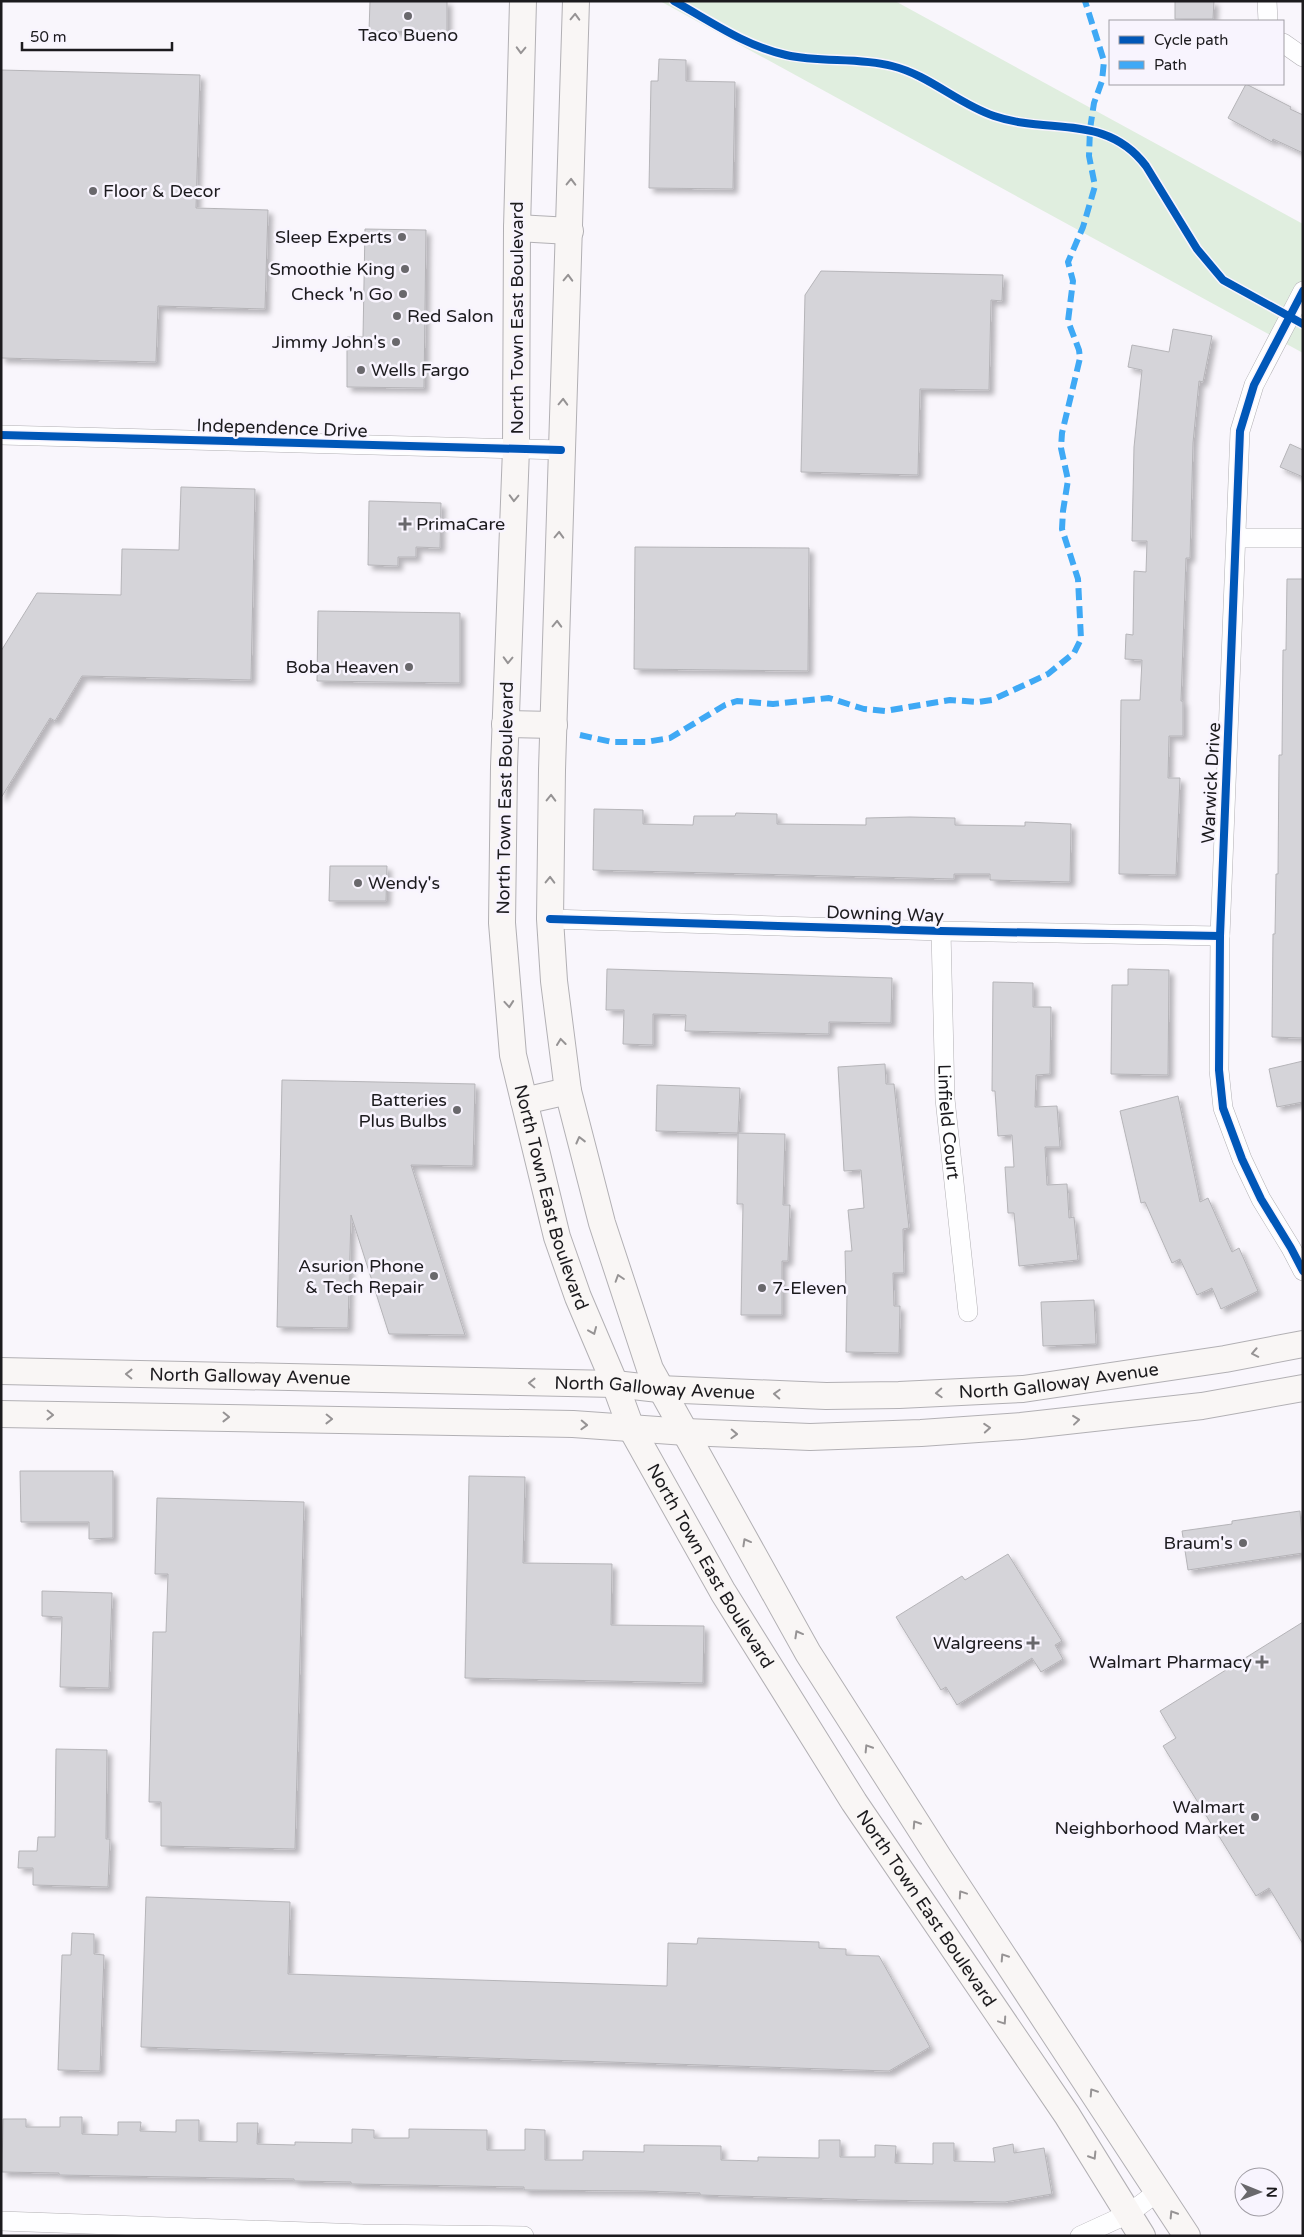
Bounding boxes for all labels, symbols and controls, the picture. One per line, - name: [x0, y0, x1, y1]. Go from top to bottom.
- marker: Taco Bueno: [402, 10, 414, 22]
- one-way arrow: [570, 13, 580, 20]
- scale bar: [22, 20, 172, 52]
- legend: [1109, 20, 1284, 85]
- place label: Taco Bueno: [358, 24, 458, 46]
- text: 50 m: [30, 28, 67, 46]
- text: Cycle path: [1154, 31, 1228, 49]
- one-way arrow: [516, 46, 527, 54]
- text: Path: [1154, 56, 1187, 74]
- one-way arrow: [566, 178, 576, 186]
- place label: Floor & Decor: [103, 180, 220, 202]
- marker: Floor & Decor: [87, 185, 99, 197]
- street label: North Town East Boulevard: [506, 201, 528, 435]
- place label: Sleep Experts: [275, 226, 392, 248]
- marker: Sleep Experts: [396, 231, 408, 243]
- place label: Smoothie King: [270, 258, 395, 280]
- marker: Smoothie King: [399, 263, 411, 275]
- one-way arrow: [563, 273, 573, 281]
- place label: Check 'n Go: [291, 283, 393, 305]
- marker: Check 'n Go: [397, 288, 409, 300]
- place label: Red Salon: [407, 305, 494, 327]
- marker: Red Salon: [391, 310, 403, 322]
- place label: Jimmy John's: [272, 331, 386, 353]
- marker: Jimmy John's: [390, 336, 402, 348]
- place label: Wells Fargo: [371, 359, 470, 381]
- marker: Wells Fargo: [355, 364, 367, 376]
- one-way arrow: [558, 397, 569, 405]
- street label: Independence Drive: [196, 414, 368, 442]
- one-way arrow: [508, 494, 519, 502]
- place label: PrimaCare: [416, 513, 505, 535]
- marker: PrimaCare: [398, 517, 412, 531]
- one-way arrow: [554, 531, 564, 539]
- one-way arrow: [551, 620, 562, 628]
- place label: Boba Heaven: [285, 656, 399, 678]
- one-way arrow: [502, 656, 513, 664]
- marker: Boba Heaven: [403, 661, 415, 673]
- street label: North Town East Boulevard: [492, 681, 518, 915]
- street label: Warwick Drive: [1197, 722, 1225, 844]
- one-way arrow: [546, 794, 556, 802]
- place label: Wendy's: [368, 872, 440, 894]
- one-way arrow: [545, 876, 555, 884]
- marker: Wendy's: [352, 877, 364, 889]
- street label: Downing Way: [826, 901, 945, 927]
- one-way arrow: [503, 1001, 514, 1009]
- one-way arrow: [556, 1038, 567, 1046]
- street label: Linfield Court: [933, 1064, 965, 1181]
- street label: North Town East Boulevard: [509, 1082, 593, 1313]
- place label: Batteries Plus Bulbs: [358, 1089, 447, 1132]
- marker: Batteries Plus Bulbs: [451, 1104, 463, 1116]
- one-way arrow: [576, 1137, 586, 1145]
- place label: Asurion Phone & Tech Repair: [298, 1255, 424, 1298]
- marker: Asurion Phone & Tech Repair: [428, 1270, 440, 1282]
- one-way arrow: [615, 1274, 625, 1282]
- place label: 7-Eleven: [772, 1277, 847, 1299]
- marker: 7-Eleven: [756, 1282, 768, 1294]
- one-way arrow: [586, 1326, 597, 1335]
- one-way arrow: [1250, 1348, 1259, 1358]
- street label: North Galloway Avenue: [958, 1358, 1160, 1403]
- street label: North Galloway Avenue: [149, 1363, 351, 1389]
- one-way arrow: [125, 1369, 133, 1379]
- street label: North Galloway Avenue: [554, 1372, 756, 1404]
- one-way arrow: [527, 1377, 535, 1388]
- one-way arrow: [773, 1388, 781, 1399]
- one-way arrow: [935, 1388, 943, 1399]
- one-way arrow: [46, 1409, 54, 1420]
- one-way arrow: [222, 1412, 230, 1423]
- one-way arrow: [326, 1414, 333, 1424]
- one-way arrow: [1072, 1415, 1080, 1426]
- one-way arrow: [580, 1419, 588, 1430]
- one-way arrow: [983, 1423, 991, 1434]
- one-way arrow: [731, 1429, 739, 1439]
- street label: North Town East Boulevard: [642, 1460, 779, 1672]
- place label: Braum's: [1164, 1532, 1233, 1554]
- marker: Braum's: [1237, 1537, 1249, 1549]
- one-way arrow: [742, 1538, 752, 1547]
- one-way arrow: [794, 1631, 804, 1640]
- place label: Walgreens: [933, 1632, 1023, 1654]
- marker: Walgreens: [1027, 1637, 1039, 1649]
- place label: Walmart Pharmacy: [1089, 1651, 1252, 1673]
- marker: Walmart Pharmacy: [1256, 1656, 1268, 1668]
- one-way arrow: [865, 1744, 875, 1753]
- place label: Walmart Neighborhood Market: [1055, 1796, 1245, 1839]
- street label: North Town East Boulevard: [852, 1806, 1001, 2011]
- marker: Walmart Neighborhood Market: [1249, 1811, 1261, 1823]
- one-way arrow: [913, 1820, 923, 1829]
- one-way arrow: [959, 1890, 968, 1900]
- one-way arrow: [1001, 1953, 1010, 1962]
- one-way arrow: [997, 2015, 1006, 2025]
- one-way arrow: [1090, 2089, 1100, 2098]
- one-way arrow: [1087, 2151, 1096, 2160]
- north arrow: [1234, 2167, 1284, 2217]
- text: N: [1263, 2186, 1280, 2198]
- one-way arrow: [1169, 2210, 1179, 2219]

